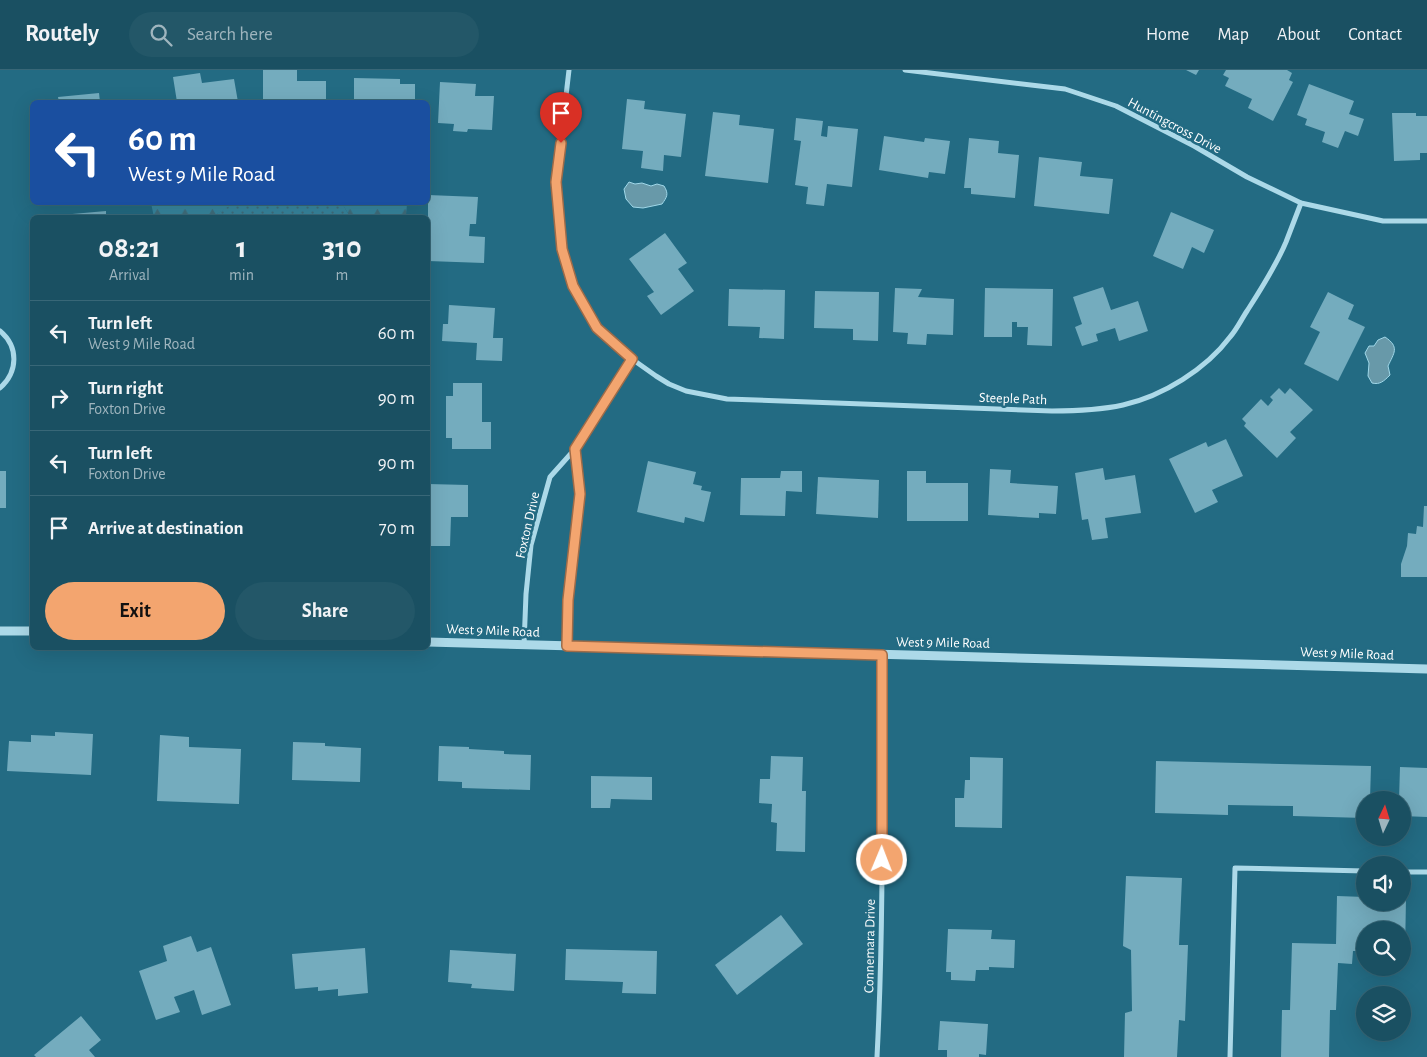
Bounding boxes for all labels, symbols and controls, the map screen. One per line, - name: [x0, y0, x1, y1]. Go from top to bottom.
- search box: [129, 12, 479, 57]
- icon: search: [147, 21, 175, 49]
- text: Routely: [25, 22, 99, 46]
- text: Search here: [187, 25, 273, 44]
- text: Home: [1146, 26, 1189, 44]
- text: Map: [1217, 26, 1249, 44]
- text: About: [1277, 26, 1320, 44]
- text: Contact: [1348, 26, 1402, 44]
- pin: [540, 92, 582, 143]
- street label: Huntingcross Drive: [1125, 95, 1224, 156]
- icon: arrive: [547, 99, 575, 127]
- icon: left: [45, 120, 110, 185]
- text: 60 m: [128, 122, 197, 157]
- text: West 9 Mile Road: [128, 163, 275, 185]
- text: 08:21: [98, 233, 161, 263]
- text: 1: [236, 233, 247, 263]
- text: 310: [322, 233, 362, 263]
- text: Arrival: [109, 267, 150, 283]
- text: min: [229, 267, 254, 283]
- text: m: [336, 267, 348, 283]
- text: Turn left: [88, 314, 152, 333]
- icon: left: [45, 319, 73, 347]
- text: 60 m: [378, 324, 415, 343]
- text: West 9 Mile Road: [88, 336, 195, 352]
- text: Turn right: [88, 379, 163, 398]
- icon: right: [45, 384, 73, 412]
- text: 90 m: [378, 389, 415, 408]
- street label: Steeple Path: [979, 391, 1047, 407]
- text: Foxton Drive: [88, 401, 166, 417]
- text: Turn left: [88, 444, 152, 463]
- icon: left: [45, 449, 73, 477]
- text: 90 m: [378, 454, 415, 473]
- text: Foxton Drive: [88, 466, 166, 482]
- street label: Foxton Drive: [514, 491, 542, 560]
- icon: arrive: [45, 514, 73, 542]
- text: Arrive at destination: [88, 519, 244, 538]
- text: 70 m: [379, 519, 415, 538]
- button: Exit: [45, 582, 225, 640]
- button: Share: [235, 582, 415, 640]
- street label: West 9 Mile Road: [446, 622, 540, 640]
- street label: West 9 Mile Road: [896, 635, 990, 651]
- street label: West 9 Mile Road: [1300, 645, 1394, 663]
- north arrow: [1356, 791, 1411, 846]
- map controls: [1356, 791, 1411, 1041]
- position arrow: [855, 833, 907, 885]
- button: sound: [1356, 856, 1411, 911]
- street label: Connemara Drive: [862, 899, 878, 993]
- button: search: [1356, 921, 1411, 976]
- button: layers: [1356, 986, 1411, 1041]

